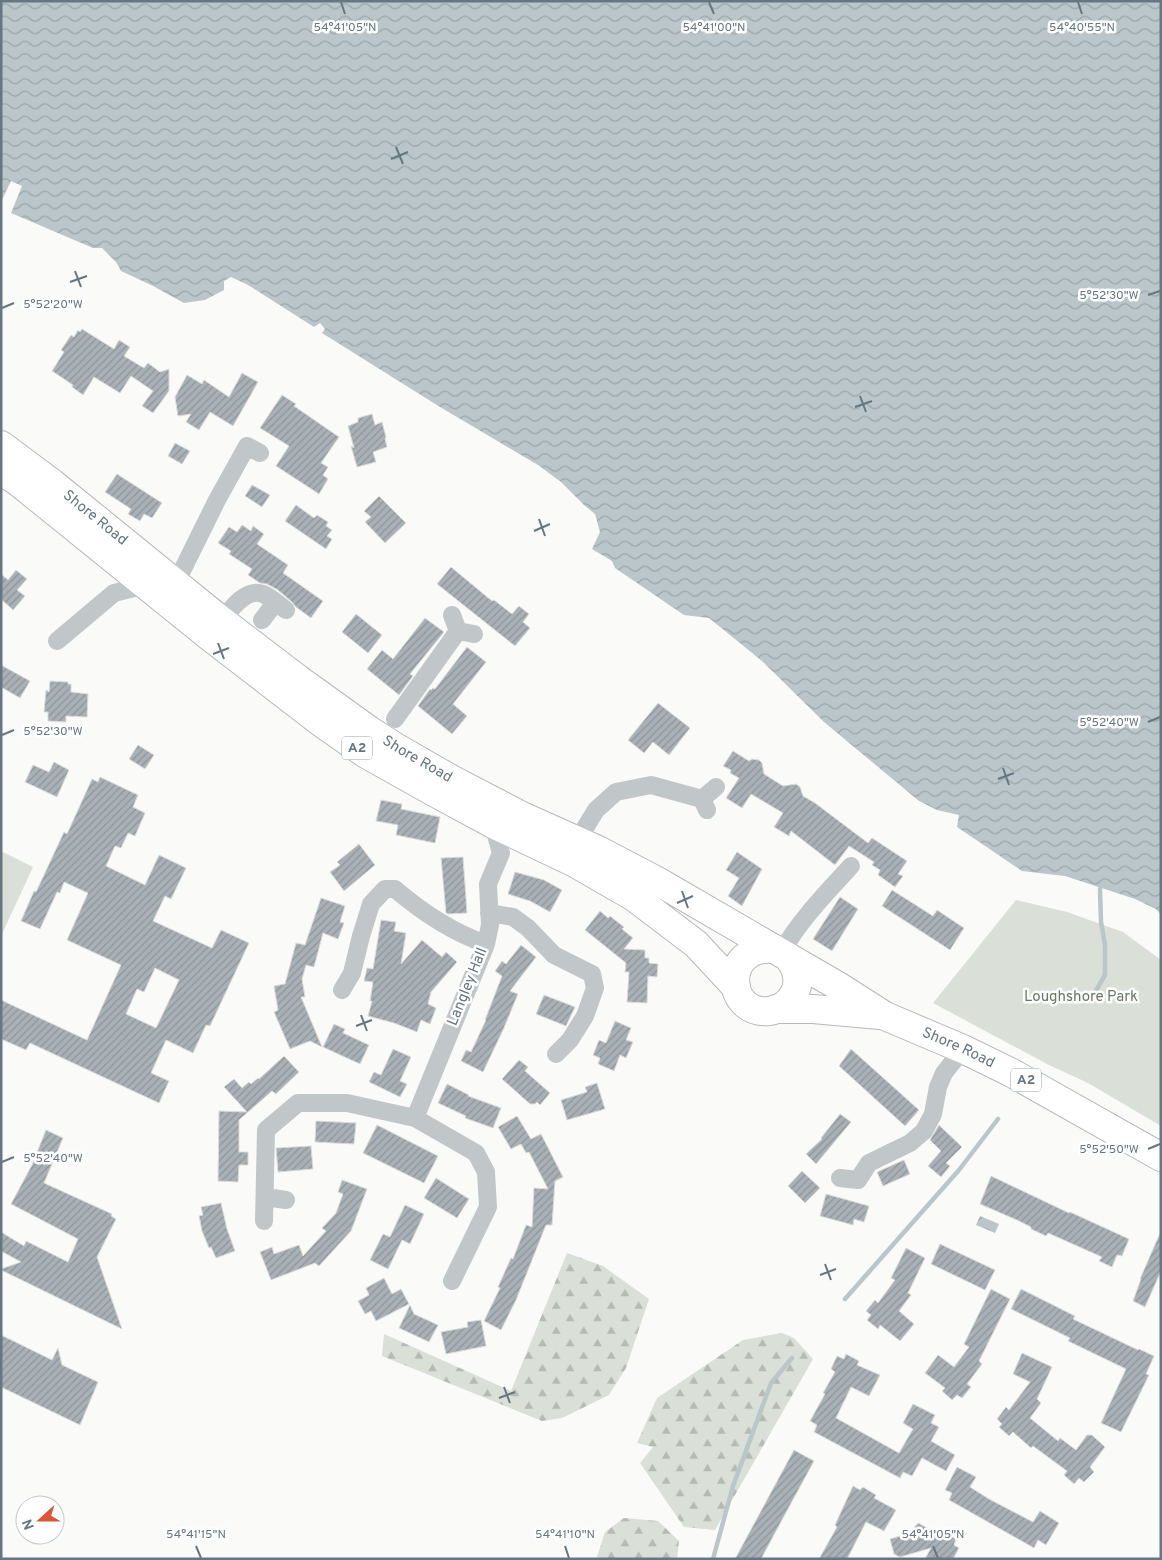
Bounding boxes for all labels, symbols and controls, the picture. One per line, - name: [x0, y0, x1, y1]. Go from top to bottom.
- text: 54°41'05"N: [313, 20, 377, 36]
- text: 54°41'00"N: [682, 20, 746, 36]
- text: 54°40'55"N: [1049, 20, 1115, 36]
- text: 5°52'30"W: [1079, 288, 1139, 304]
- text: 5°52'20"W: [23, 297, 83, 313]
- street label: Shore Road: [59, 486, 131, 550]
- text: 5°52'40"W: [1079, 715, 1139, 731]
- text: 5°52'30"W: [23, 724, 83, 740]
- street label: Shore Road: [379, 731, 456, 787]
- road number: A2: [342, 736, 372, 760]
- street label: Langley Hall: [444, 945, 492, 1029]
- park label: Loughshore Park: [1024, 988, 1138, 1007]
- street label: Shore Road: [919, 1023, 998, 1073]
- road number: A2: [1011, 1068, 1041, 1092]
- text: 5°52'50"W: [1079, 1142, 1139, 1158]
- text: 5°52'40"W: [23, 1151, 83, 1167]
- north arrow: [15, 1495, 65, 1545]
- text: N: [20, 1516, 39, 1532]
- text: 54°41'15"N: [166, 1527, 226, 1543]
- text: 54°41'10"N: [535, 1527, 595, 1543]
- text: 54°41'05"N: [901, 1527, 965, 1543]

